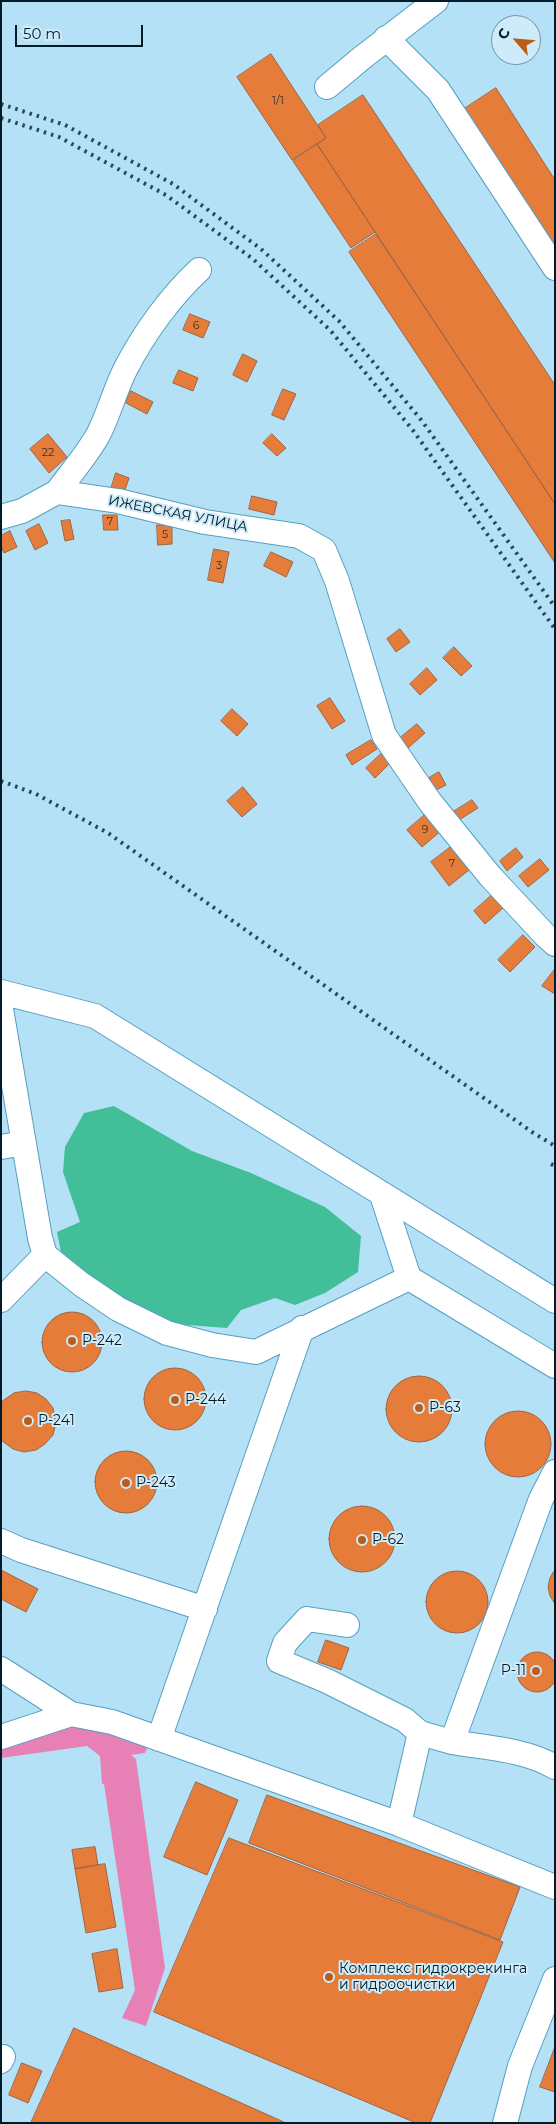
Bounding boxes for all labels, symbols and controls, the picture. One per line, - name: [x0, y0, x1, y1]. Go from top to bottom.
- scale bar: [18, 15, 145, 47]
- north arrow: [491, 15, 541, 65]
- text: 50 m: [23, 24, 61, 43]
- text: С: [493, 25, 514, 42]
- house number: 1/1: [272, 94, 284, 108]
- house number: 6: [193, 319, 199, 333]
- house number: 22: [42, 446, 54, 460]
- street label: ИЖЕВСКАЯ УЛИЦА: [107, 492, 249, 536]
- house number: 7: [107, 515, 113, 529]
- house number: 5: [162, 528, 168, 542]
- house number: 3: [216, 559, 222, 573]
- house number: 9: [422, 823, 428, 837]
- house number: 7: [449, 857, 455, 871]
- place label: Р-242: [82, 1333, 122, 1349]
- marker: Р-242: [66, 1335, 78, 1347]
- place label: Р-244: [185, 1392, 226, 1408]
- marker: Р-244: [169, 1394, 181, 1406]
- place label: Р-63: [429, 1400, 461, 1416]
- marker: Р-63: [413, 1402, 425, 1414]
- place label: Р-241: [38, 1413, 75, 1429]
- marker: Р-241: [22, 1415, 34, 1427]
- place label: Р-243: [136, 1475, 176, 1491]
- marker: Р-243: [120, 1477, 132, 1489]
- place label: Р-62: [372, 1532, 404, 1548]
- marker: Р-62: [356, 1534, 368, 1546]
- place label: Р-11: [501, 1663, 526, 1679]
- marker: Р-11: [530, 1665, 542, 1677]
- place label: Комплекс гидрокрекинга и гидроочистки: [339, 1961, 527, 1994]
- marker: Комплекс гидрокрекинга и гидроочистки: [323, 1971, 335, 1983]

